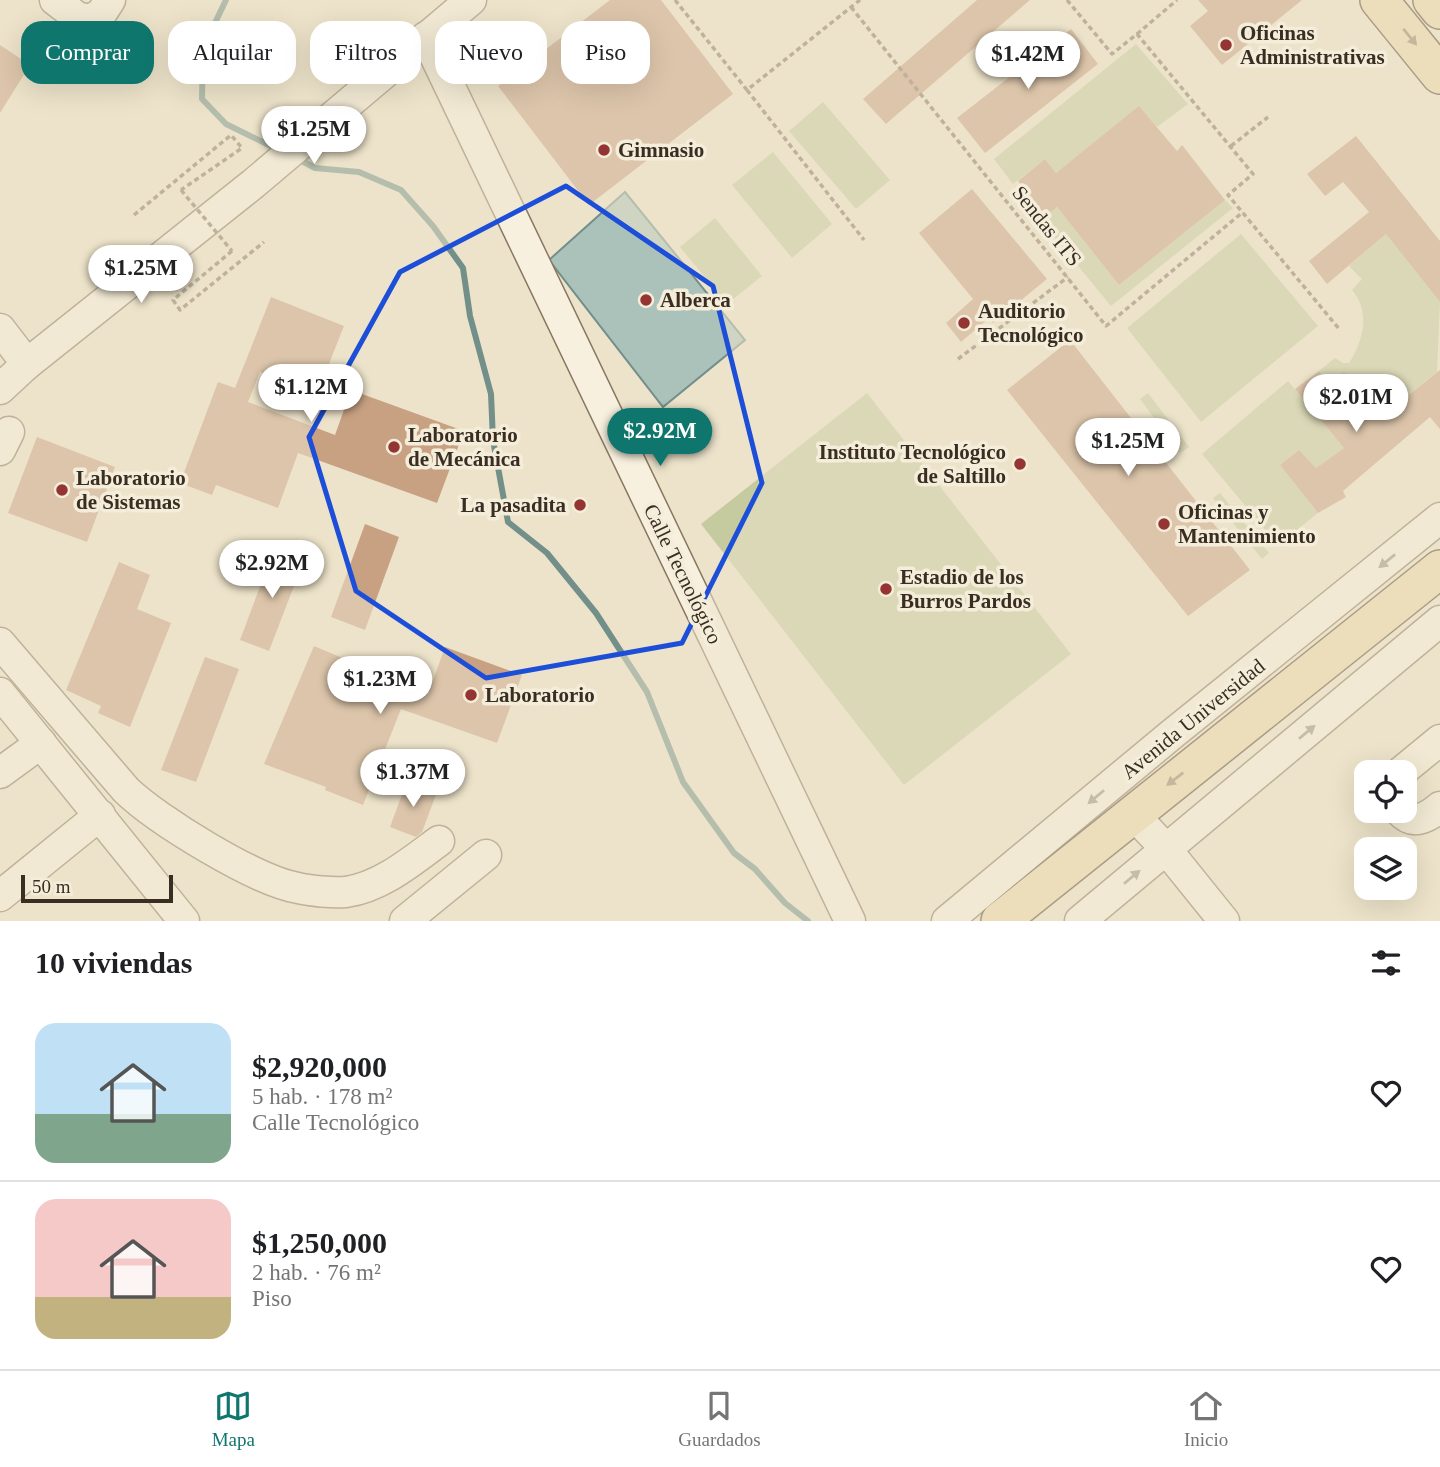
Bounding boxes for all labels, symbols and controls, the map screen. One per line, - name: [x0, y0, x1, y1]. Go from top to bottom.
- chip: Comprar: [21, 21, 154, 84]
- chip: Alquilar: [168, 21, 296, 84]
- chip: Filtros: [310, 21, 421, 84]
- chip: Nuevo: [435, 21, 547, 84]
- chip: Piso: [561, 21, 650, 84]
- place label: Oficinas Administrativas: [1240, 21, 1385, 69]
- one-way arrow: [1402, 28, 1417, 46]
- pin: $1.42M: [971, 32, 1085, 91]
- marker: Oficinas Administrativas: [1218, 37, 1234, 53]
- text: $1.42M: [991, 41, 1065, 66]
- pin: $1.25M: [257, 106, 371, 166]
- text: $1.25M: [277, 116, 351, 141]
- place label: Gimnasio: [618, 138, 704, 162]
- marker: Gimnasio: [596, 142, 612, 158]
- street label: Sendas ITS: [1007, 181, 1087, 271]
- pin: $1.25M: [84, 246, 198, 305]
- text: $1.25M: [104, 255, 178, 280]
- place label: Alberca: [660, 288, 731, 312]
- marker: Alberca: [638, 292, 654, 308]
- place label: Auditorio Tecnológico: [978, 299, 1083, 347]
- marker: Auditorio Tecnológico: [956, 315, 972, 331]
- pin: $1.12M: [254, 364, 368, 424]
- text: $1.12M: [274, 374, 348, 399]
- pin: $2.01M: [1299, 374, 1413, 434]
- text: $2.01M: [1319, 384, 1393, 409]
- pin: $2.92M: [603, 408, 717, 468]
- text: $2.92M: [623, 418, 697, 443]
- pin: $1.25M: [1071, 419, 1185, 478]
- place label: Laboratorio de Mecánica: [408, 423, 521, 471]
- text: $1.25M: [1091, 428, 1165, 453]
- marker: Laboratorio de Mecánica: [386, 439, 402, 455]
- place label: Instituto Tecnológico de Saltillo: [819, 440, 1006, 488]
- marker: Instituto Tecnológico de Saltillo: [1012, 456, 1028, 472]
- place label: Laboratorio de Sistemas: [76, 466, 186, 514]
- marker: Laboratorio de Sistemas: [54, 482, 70, 498]
- place label: La pasadita: [460, 493, 566, 517]
- marker: La pasadita: [572, 497, 588, 513]
- street label: Calle Tecnológico: [639, 500, 727, 648]
- place label: Oficinas y Mantenimiento: [1178, 500, 1316, 548]
- marker: Oficinas y Mantenimiento: [1156, 516, 1172, 532]
- pin: $2.92M: [215, 540, 329, 600]
- text: $2.92M: [235, 550, 309, 575]
- one-way arrow: [1378, 554, 1396, 569]
- place label: Estadio de los Burros Pardos: [900, 565, 1031, 613]
- marker: Estadio de los Burros Pardos: [878, 581, 894, 597]
- street label: Avenida Universidad: [1116, 654, 1270, 784]
- pin: $1.23M: [323, 656, 437, 716]
- text: $1.23M: [343, 666, 417, 691]
- place label: Laboratorio: [485, 683, 595, 707]
- marker: Laboratorio: [463, 687, 479, 703]
- one-way arrow: [1299, 725, 1316, 740]
- pin: $1.37M: [356, 750, 470, 809]
- text: $1.37M: [376, 759, 450, 784]
- map controls: [1354, 760, 1417, 900]
- button: locate: [1354, 760, 1417, 823]
- one-way arrow: [1167, 772, 1185, 787]
- one-way arrow: [1088, 789, 1105, 804]
- button: layers: [1354, 837, 1417, 900]
- one-way arrow: [1123, 870, 1141, 885]
- scale bar: [21, 872, 173, 904]
- text: 50 m: [32, 876, 71, 897]
- icon: filters: [1367, 944, 1405, 982]
- text: 10 viviendas: [35, 946, 193, 979]
- text: $2,920,000: [252, 1050, 387, 1083]
- icon: home: [91, 1051, 175, 1135]
- icon: heart: [1367, 1074, 1405, 1112]
- text: 5 hab. · 178 m²: [252, 1084, 392, 1109]
- text: Calle Tecnológico: [252, 1110, 419, 1135]
- text: $1,250,000: [252, 1226, 387, 1259]
- icon: home: [91, 1227, 175, 1311]
- icon: heart: [1367, 1250, 1405, 1288]
- text: 2 hab. · 76 m²: [252, 1260, 381, 1285]
- text: Piso: [252, 1286, 292, 1311]
- tab: Mapa: [212, 1387, 255, 1451]
- tab: Guardados: [678, 1387, 761, 1451]
- tab: Inicio: [1184, 1387, 1228, 1451]

